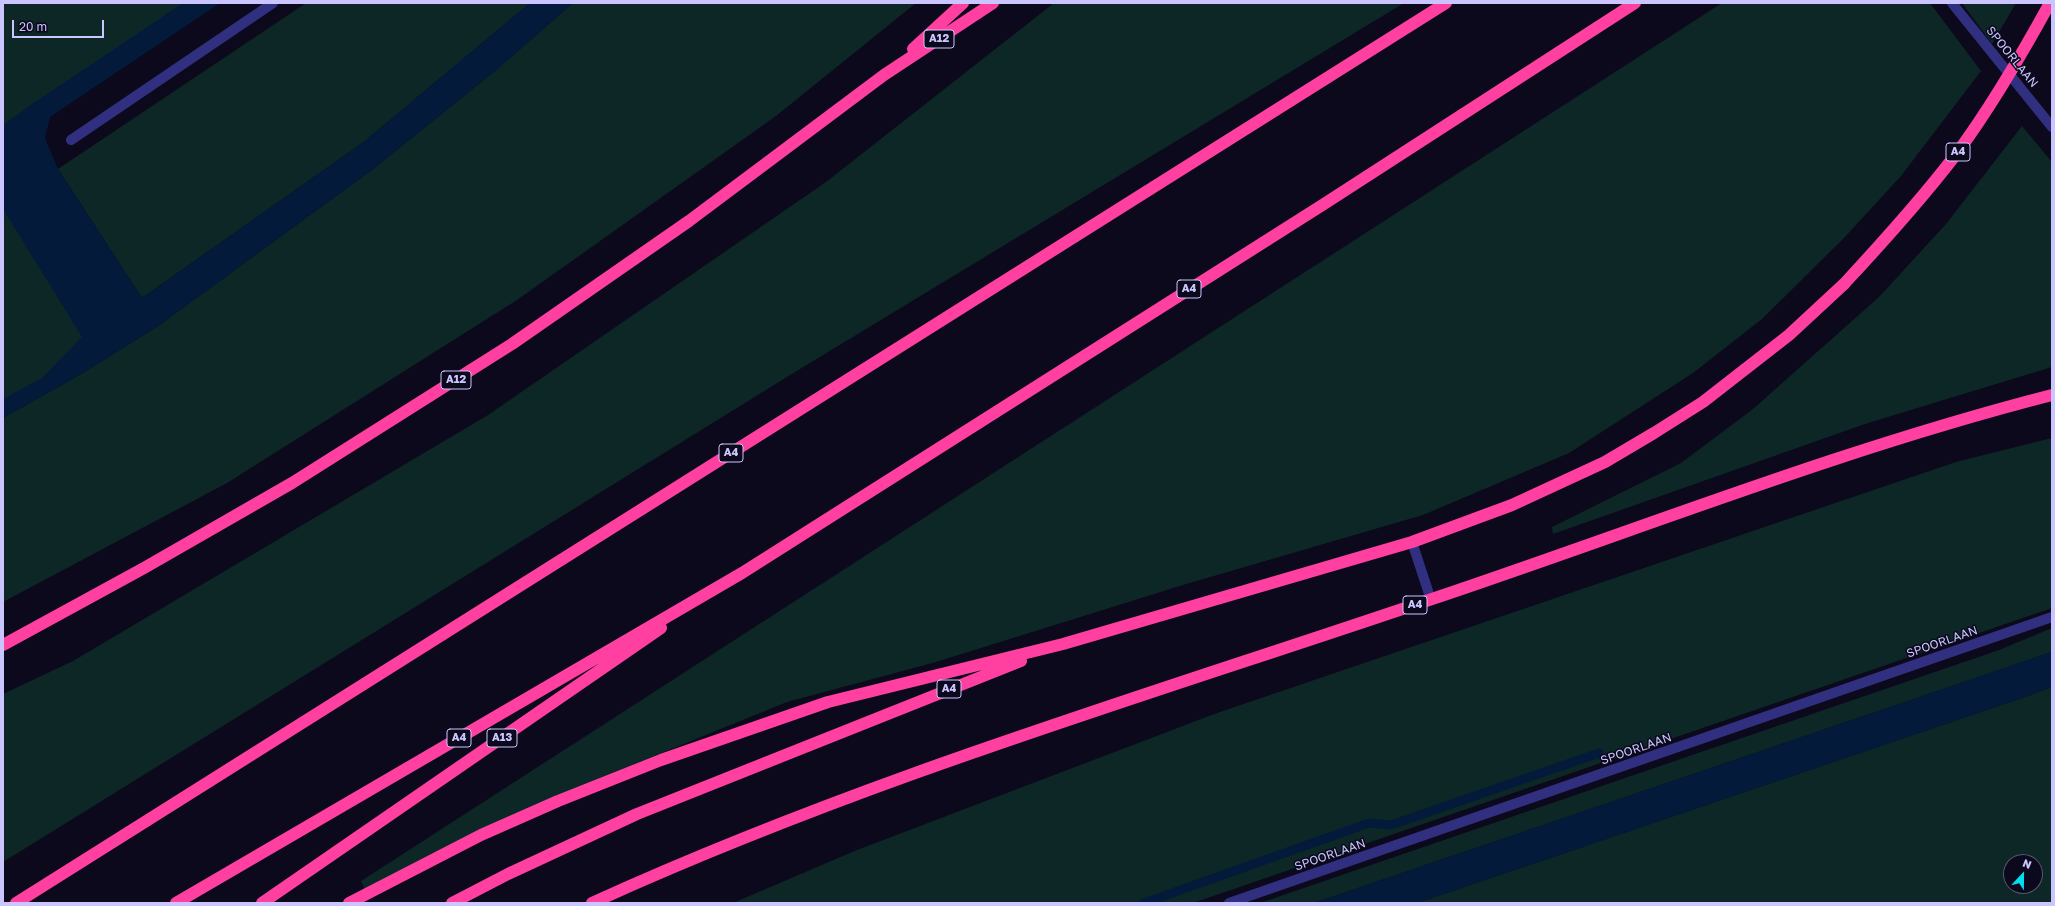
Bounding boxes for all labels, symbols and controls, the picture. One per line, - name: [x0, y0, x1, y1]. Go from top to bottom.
- scale bar: [14, 12, 106, 38]
- text: 20 m: [19, 19, 47, 34]
- street label: SPOORLAAN: [1983, 24, 2041, 90]
- road number: A12: [924, 30, 954, 48]
- road number: A4: [1946, 143, 1970, 161]
- road number: A4: [1177, 280, 1201, 298]
- road number: A12: [441, 371, 471, 389]
- road number: A4: [719, 444, 743, 462]
- road number: A4: [1403, 596, 1427, 614]
- street label: SPOORLAAN: [1905, 623, 1979, 661]
- road number: A4: [937, 680, 961, 698]
- road number: A4: [447, 729, 471, 747]
- road number: A13: [487, 729, 517, 747]
- street label: SPOORLAAN: [1599, 730, 1673, 768]
- street label: SPOORLAAN: [1293, 836, 1367, 874]
- north arrow: [2003, 854, 2043, 894]
- text: N: [2021, 856, 2034, 871]

